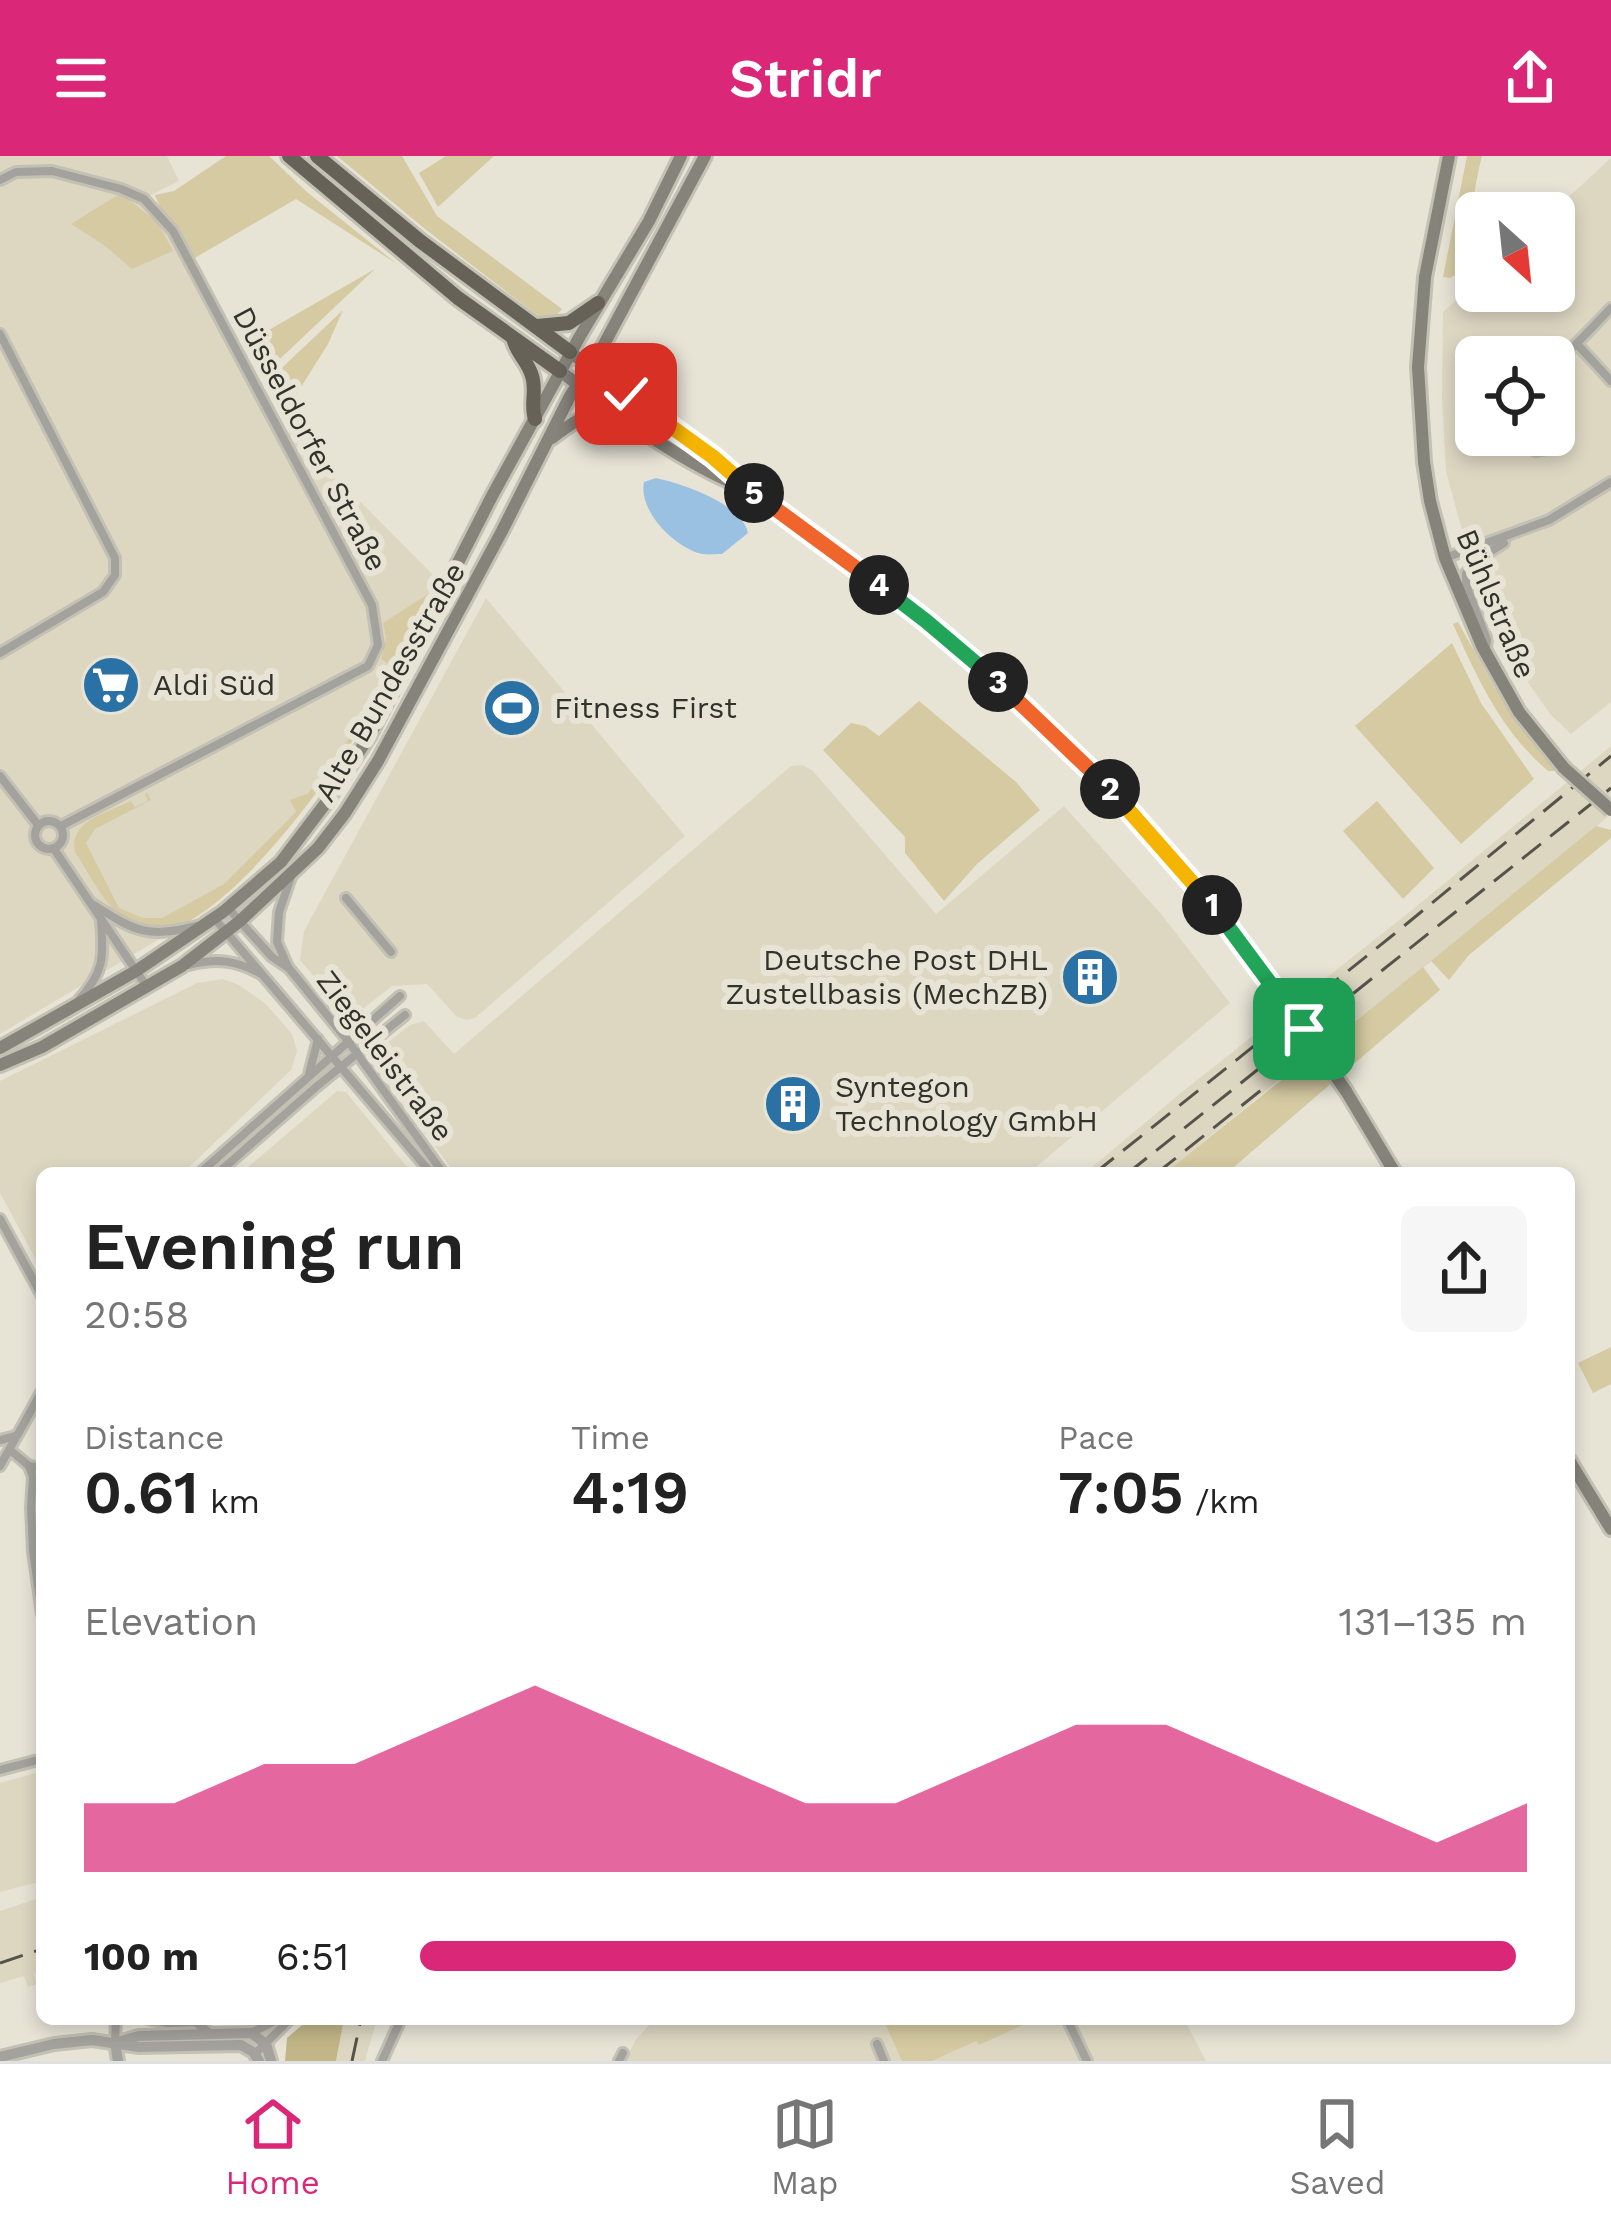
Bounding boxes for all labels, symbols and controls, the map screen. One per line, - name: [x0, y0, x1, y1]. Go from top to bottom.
- icon: menu: [48, 45, 114, 111]
- icon: share: [1497, 45, 1563, 111]
- text: Stridr: [729, 47, 882, 110]
- north arrow: [1455, 192, 1575, 312]
- map controls: [1455, 192, 1575, 456]
- street label: Düsseldorfer Straße: [226, 301, 395, 577]
- button: locate: [1455, 336, 1575, 456]
- pin: [575, 343, 677, 445]
- icon: check: [593, 361, 659, 427]
- pin: 5: [724, 463, 784, 523]
- text: 5: [744, 473, 764, 512]
- street label: Bühlstraße: [1449, 524, 1544, 684]
- pin: 4: [849, 555, 909, 615]
- street label: Alte Bundesstraße: [307, 556, 472, 807]
- text: 4: [868, 565, 890, 604]
- pin: 3: [968, 652, 1028, 712]
- supermarket icon: Aldi Süd: [80, 654, 142, 716]
- text: 3: [988, 662, 1008, 701]
- place label: Aldi Süd: [153, 667, 275, 702]
- sports icon: Fitness First: [481, 677, 543, 739]
- place label: Fitness First: [554, 690, 737, 725]
- pin: 2: [1080, 759, 1140, 819]
- text: 2: [1100, 769, 1120, 808]
- pin: 1: [1182, 875, 1242, 935]
- text: 1: [1205, 885, 1219, 924]
- place label: Deutsche Post DHL Zustellbasis (MechZB): [726, 942, 1048, 1011]
- building icon: Deutsche Post DHL Zustellbasis (MechZB): [1059, 946, 1121, 1008]
- street label: Ziegeleistraße: [310, 963, 461, 1148]
- pin: [1253, 978, 1355, 1080]
- icon: arrive: [1271, 996, 1337, 1062]
- place label: Syntegon Technology GmbH: [835, 1069, 1098, 1138]
- building icon: Syntegon Technology GmbH: [762, 1073, 824, 1135]
- button: share: [1401, 1206, 1527, 1332]
- text: Evening run: [84, 1208, 465, 1285]
- text: 20:58: [84, 1292, 189, 1337]
- text: Distance: [84, 1418, 224, 1457]
- text: Time: [571, 1418, 650, 1457]
- text: Pace: [1058, 1418, 1134, 1457]
- text: 0.61: [84, 1457, 199, 1528]
- text: 4:19: [571, 1457, 689, 1528]
- text: 7:05: [1058, 1457, 1184, 1528]
- text: km: [199, 1482, 260, 1521]
- text: /km: [1184, 1482, 1259, 1521]
- text: Elevation: [84, 1599, 258, 1644]
- text: 131–135 m: [1338, 1599, 1527, 1644]
- text: 100 m: [84, 1934, 199, 1979]
- text: 6:51: [276, 1934, 349, 1979]
- tab: Home: [226, 2091, 320, 2202]
- tab: Map: [771, 2091, 838, 2202]
- tab: Saved: [1290, 2091, 1385, 2202]

